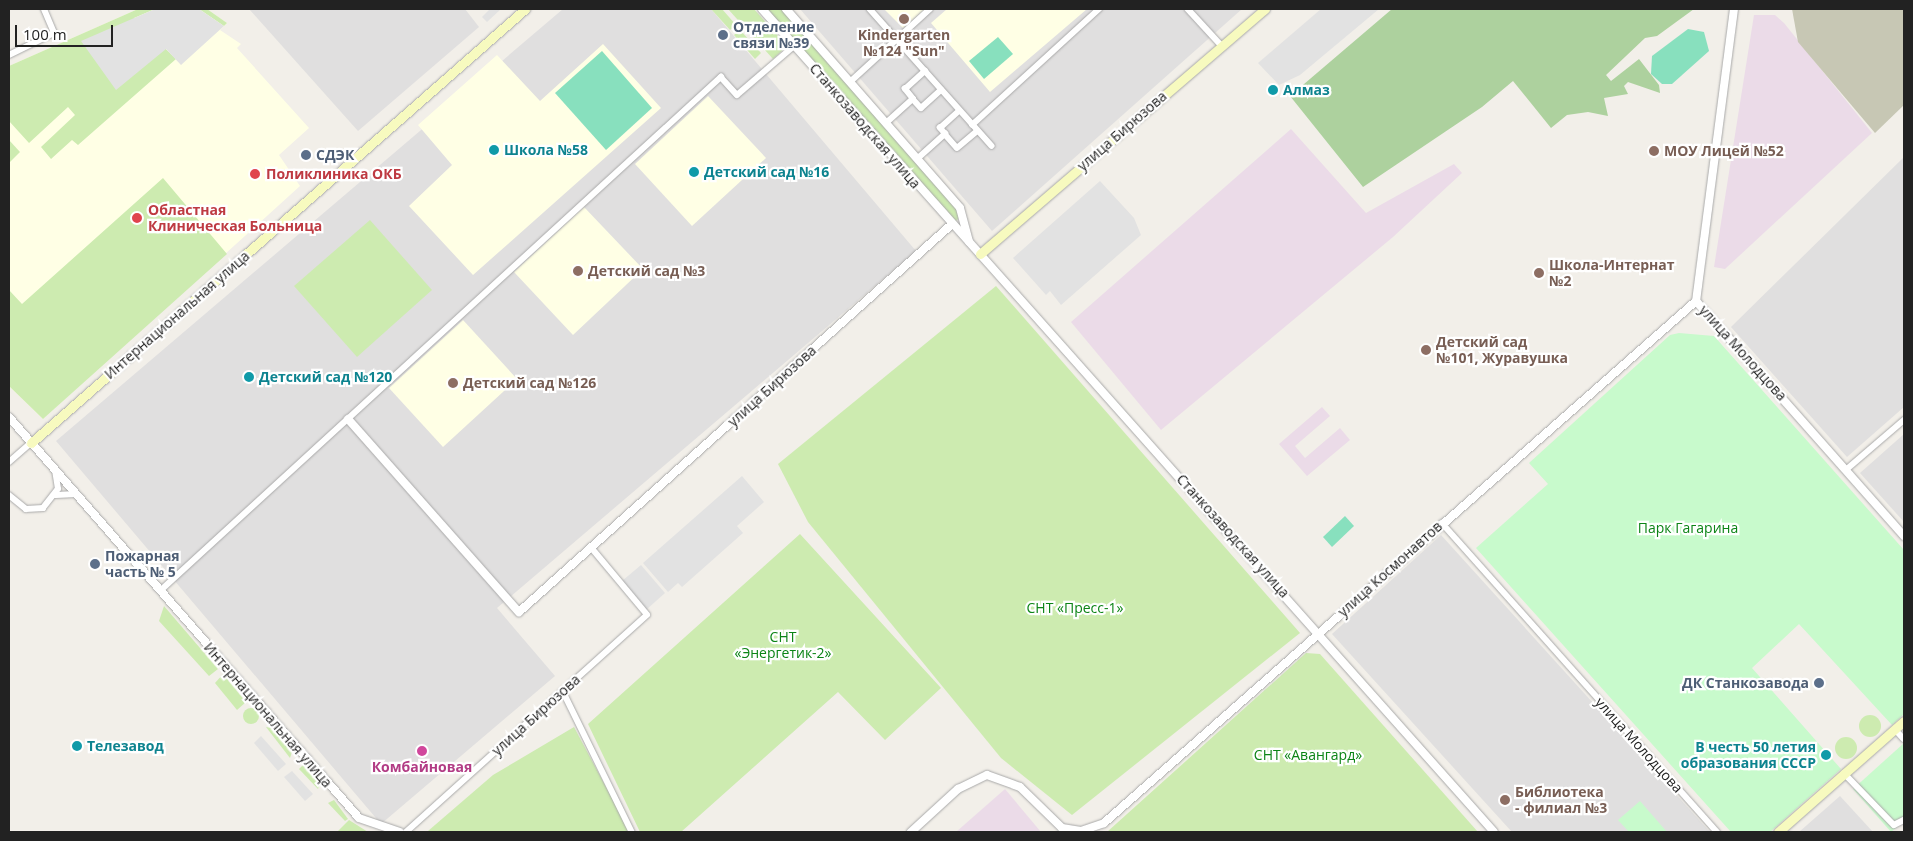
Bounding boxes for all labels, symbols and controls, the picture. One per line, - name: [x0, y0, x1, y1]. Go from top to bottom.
- marker: Kindergarten №124 "Sun": [898, 13, 910, 25]
- scale bar: [18, 15, 115, 47]
- place label: Отделение связи №39: [733, 19, 814, 52]
- text: 100 m: [23, 24, 67, 44]
- place label: Kindergarten №124 "Sun": [858, 27, 950, 59]
- marker: Отделение связи №39: [717, 29, 729, 41]
- street label: Станкозаводская улица: [806, 60, 924, 192]
- place label: Алмаз: [1283, 82, 1330, 98]
- marker: Алмаз: [1267, 84, 1279, 96]
- street label: улица Бирюзова: [1074, 88, 1170, 174]
- place label: Школа №58: [504, 142, 588, 158]
- place label: МОУ Лицей №52: [1664, 143, 1784, 159]
- marker: Школа №58: [488, 144, 500, 156]
- marker: МОУ Лицей №52: [1648, 145, 1660, 157]
- place label: СДЭК: [316, 147, 354, 163]
- marker: СДЭК: [300, 149, 312, 161]
- place label: Детский сад №16: [704, 164, 829, 180]
- place label: Поликлиника ОКБ: [266, 166, 402, 182]
- marker: Детский сад №16: [688, 166, 700, 178]
- marker: Поликлиника ОКБ: [248, 167, 262, 181]
- place label: Областная Клиническая Больница: [148, 202, 322, 234]
- marker: Областная Клиническая Больница: [130, 211, 144, 225]
- street label: Интернациональная улица: [101, 247, 253, 383]
- place label: Школа-Интернат №2: [1549, 257, 1675, 290]
- place label: Детский сад №3: [588, 263, 705, 279]
- marker: Детский сад №3: [572, 265, 584, 277]
- marker: Школа-Интернат №2: [1533, 267, 1545, 279]
- street label: улица Молодцова: [1696, 302, 1790, 404]
- place label: Детский сад №101, Журавушка: [1436, 334, 1568, 367]
- street label: улица Бирюзова: [724, 342, 820, 430]
- marker: Детский сад №101, Журавушка: [1420, 344, 1432, 356]
- place label: Детский сад №120: [259, 369, 392, 385]
- marker: Детский сад №120: [243, 371, 255, 383]
- place label: Детский сад №126: [463, 375, 596, 391]
- marker: Детский сад №126: [447, 377, 459, 389]
- street label: Станкозаводская улица: [1173, 471, 1293, 601]
- street label: улица Космонавтов: [1335, 518, 1445, 620]
- park label: Парк Гагарина: [1638, 520, 1738, 536]
- place label: Пожарная часть № 5: [105, 548, 180, 580]
- marker: Пожарная часть № 5: [89, 558, 101, 570]
- park label: СНТ «Пресс-1»: [1027, 600, 1123, 616]
- park label: СНТ «Энергетик-2»: [734, 629, 832, 662]
- street label: Интернациональная улица: [200, 639, 336, 791]
- street label: улица Бирюзова: [488, 671, 584, 759]
- place label: ДК Станкозавода: [1682, 675, 1809, 691]
- marker: ДК Станкозавода: [1813, 677, 1825, 689]
- street label: улица Молодцова: [1592, 694, 1686, 796]
- place label: Телезавод: [87, 738, 164, 754]
- place label: В честь 50 летия образования СССР: [1681, 739, 1816, 772]
- marker: Телезавод: [71, 740, 83, 752]
- marker: Комбайновая: [416, 745, 428, 757]
- park label: СНТ «Авангард»: [1254, 747, 1362, 763]
- marker: В честь 50 летия образования СССР: [1820, 749, 1832, 761]
- place label: Комбайновая: [372, 759, 472, 775]
- place label: Библиотека - филиал №3: [1515, 784, 1607, 816]
- marker: Библиотека - филиал №3: [1499, 794, 1511, 806]

